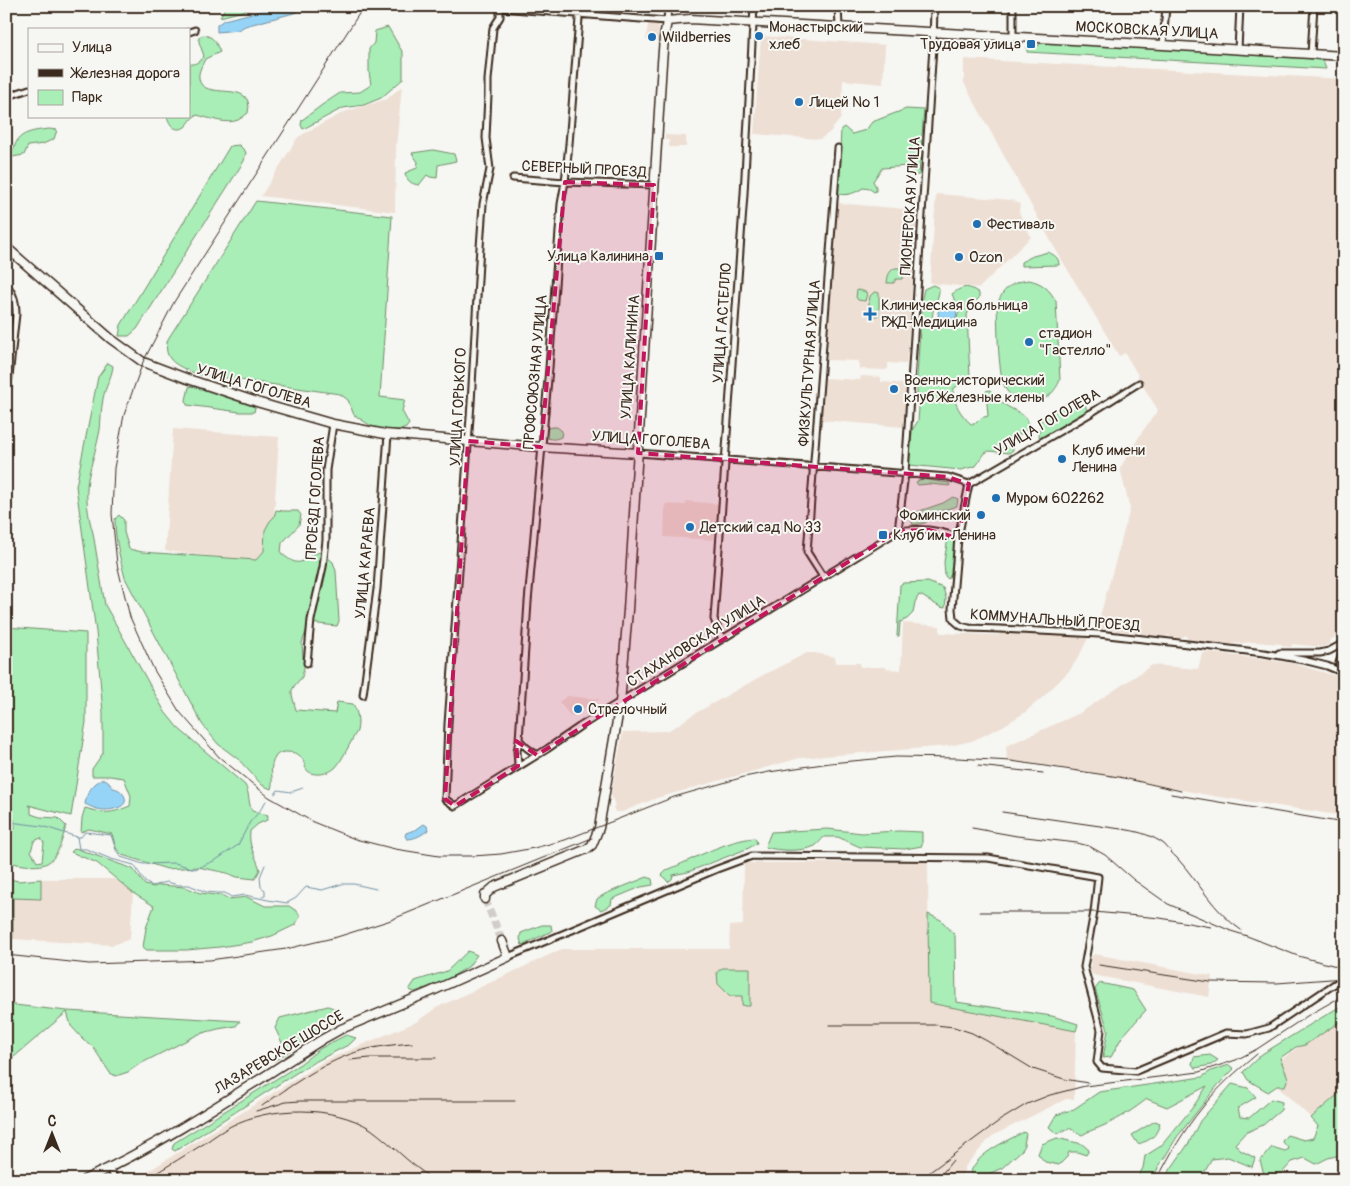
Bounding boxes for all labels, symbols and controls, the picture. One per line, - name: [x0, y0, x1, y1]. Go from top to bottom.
- street label: МОСКОВСКАЯ УЛИЦА: [1075, 17, 1219, 44]
- place label: Монастырский хлеб: [769, 18, 863, 54]
- legend: [28, 28, 190, 118]
- place label: Wildberries: [662, 28, 731, 47]
- marker: Монастырский хлеб: [753, 30, 765, 42]
- marker: Wildberries: [646, 31, 658, 43]
- place label: Трудовая улица: [920, 35, 1021, 54]
- text: Улица: [72, 38, 112, 57]
- marker: Трудовая улица: [1025, 38, 1037, 50]
- text: Железная дорога: [70, 64, 180, 83]
- text: Парк: [72, 88, 103, 107]
- place label: Лицей № 1: [808, 93, 879, 112]
- marker: Лицей № 1: [793, 96, 805, 108]
- street label: ПИОНЕРСКАЯ УЛИЦА: [896, 136, 925, 276]
- street label: СЕВЕРНЫЙ ПРОЕЗД: [521, 157, 648, 182]
- place label: Фестиваль: [987, 215, 1055, 234]
- marker: Фестиваль: [971, 218, 983, 230]
- place label: Улица Калинина: [547, 247, 649, 266]
- place label: Ozon: [969, 248, 1003, 267]
- marker: Улица Калинина: [653, 250, 665, 262]
- marker: Ozon: [953, 251, 965, 263]
- street label: УЛИЦА ГАСТЕЛЛО: [709, 262, 736, 384]
- street label: ФИЗКУЛЬТУРНАЯ УЛИЦА: [794, 279, 825, 447]
- street label: ПРОФСОЮЗНАЯ УЛИЦА: [519, 294, 552, 450]
- street label: УЛИЦА КАЛИНИНА: [617, 294, 644, 420]
- place label: Клиническая больница РЖД-Медицина: [881, 296, 1028, 332]
- marker: Клиническая больница РЖД-Медицина: [863, 307, 877, 321]
- place label: стадион "Гастелло": [1039, 324, 1111, 360]
- marker: стадион "Гастелло": [1023, 336, 1035, 348]
- street label: УЛИЦА ГОРЬКОГО: [446, 347, 471, 467]
- street label: УЛИЦА ГОГОЛЕВА: [194, 360, 314, 413]
- place label: Военно-исторический клуб Железные клены: [904, 371, 1045, 407]
- marker: Военно-исторический клуб Железные клены: [888, 383, 900, 395]
- street label: УЛИЦА ГОГОЛЕВА: [991, 384, 1104, 460]
- street label: УЛИЦА ГОГОЛЕВА: [591, 427, 711, 454]
- street label: ПРОЕЗД ГОГОЛЕВА: [302, 436, 329, 560]
- place label: Клуб имени Ленина: [1071, 441, 1145, 477]
- marker: Клуб имени Ленина: [1056, 453, 1068, 465]
- place label: Муром 602262: [1006, 489, 1104, 508]
- marker: Муром 602262: [990, 492, 1002, 504]
- street label: УЛИЦА КАРАЕВА: [351, 506, 380, 620]
- place label: Фоминский: [900, 506, 971, 525]
- marker: Фоминский: [975, 509, 987, 521]
- place label: Детский сад № 33: [699, 518, 821, 537]
- marker: Детский сад № 33: [684, 521, 696, 533]
- place label: Клуб им. Ленина: [893, 526, 996, 545]
- marker: Клуб им. Ленина: [877, 529, 889, 541]
- street label: СТАХАНОВСКАЯ УЛИЦА: [624, 591, 769, 692]
- street label: КОММУНАЛЬНЫЙ ПРОЕЗД: [969, 605, 1142, 636]
- place label: Стрелочный: [588, 700, 667, 719]
- marker: Стрелочный: [572, 703, 584, 715]
- street label: ЛАЗАРЕВСКОЕ ШОССЕ: [210, 1006, 348, 1099]
- north arrow: [28, 1108, 78, 1158]
- text: С: [48, 1113, 57, 1130]

